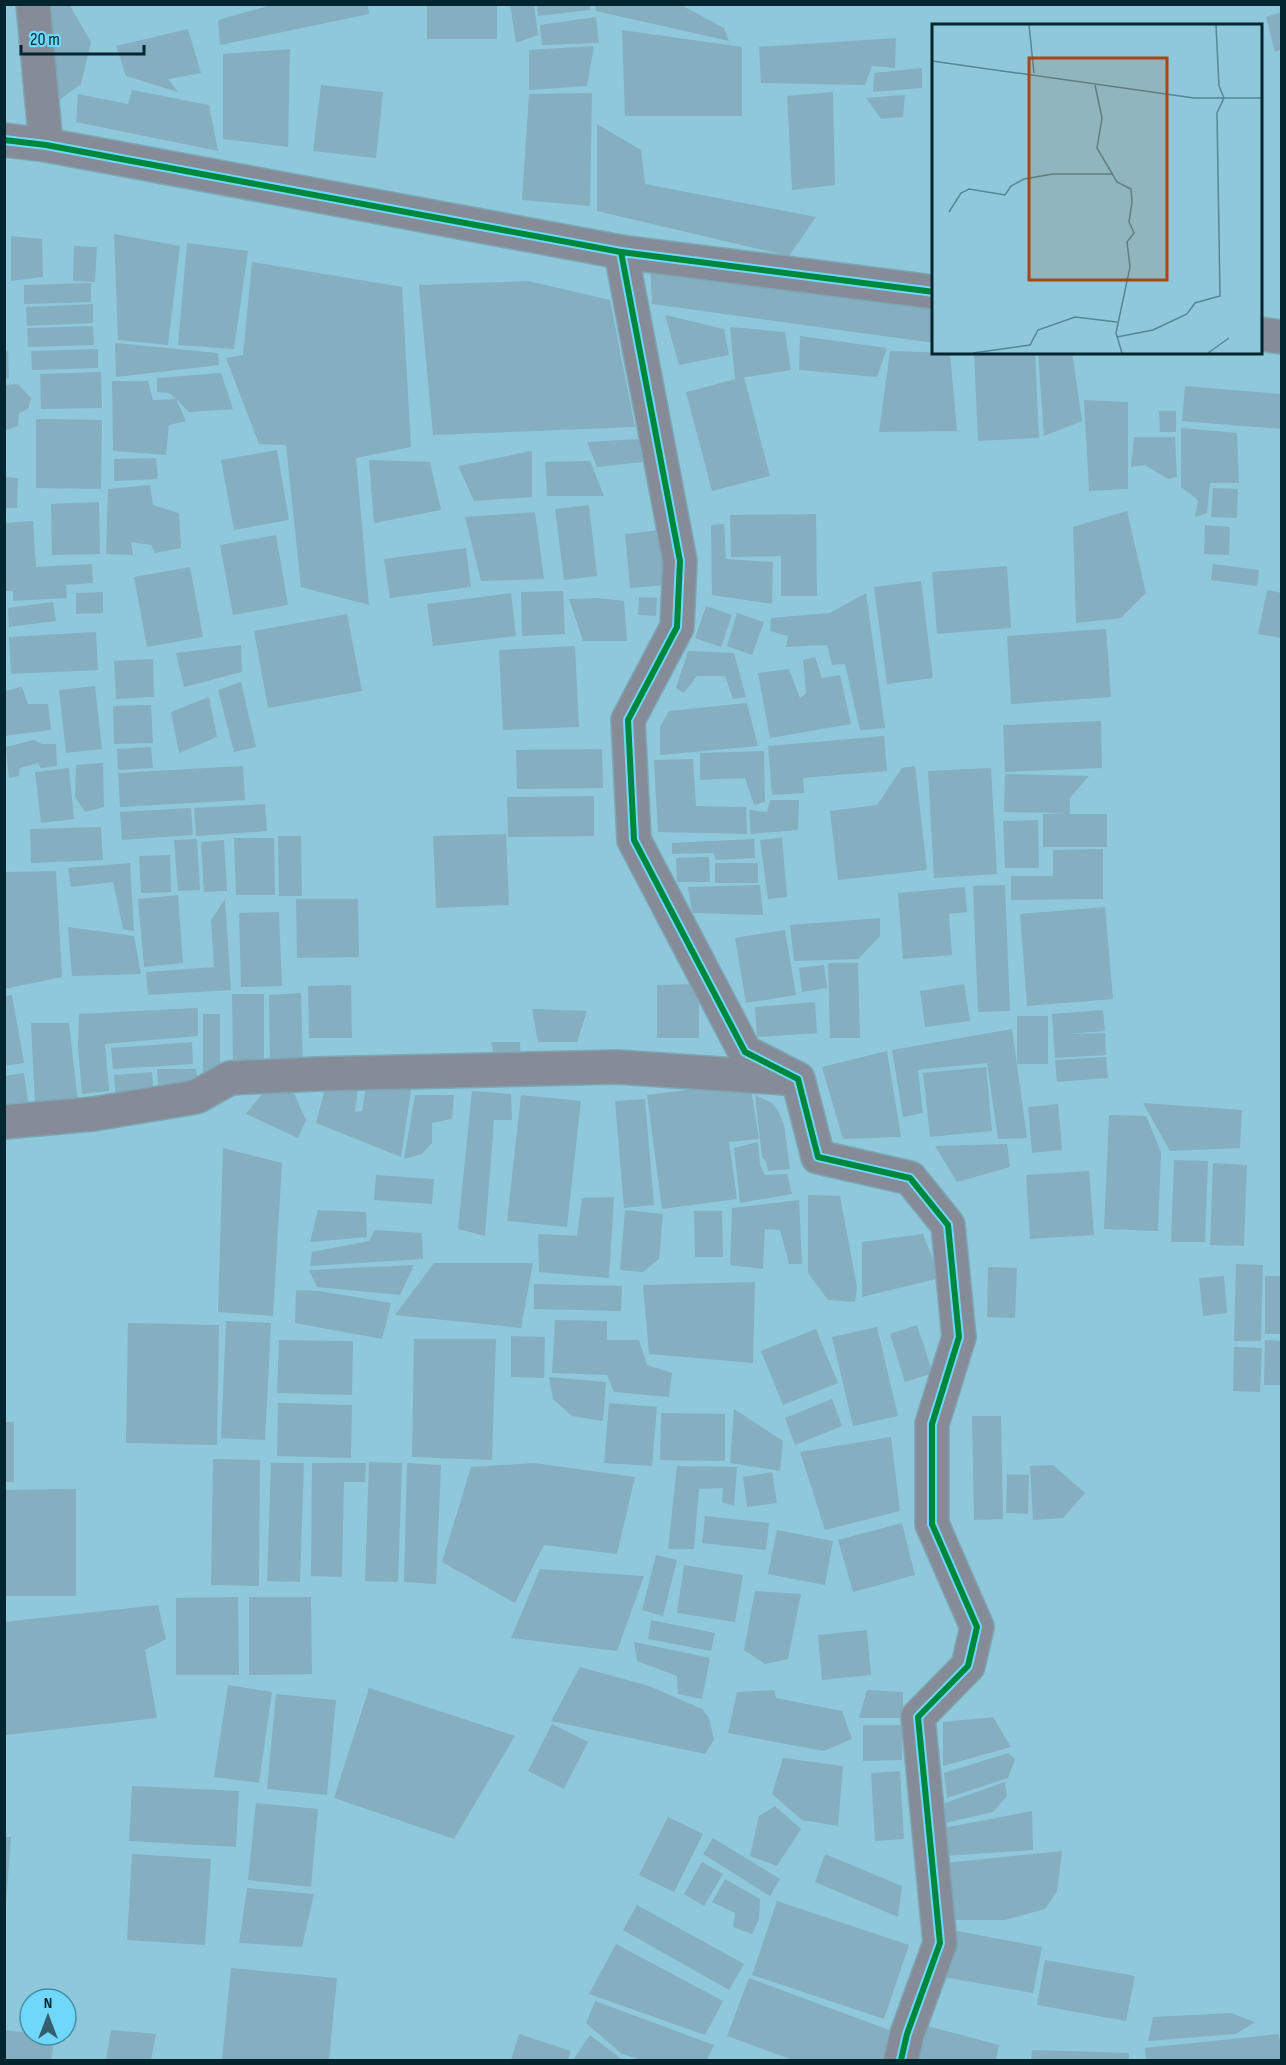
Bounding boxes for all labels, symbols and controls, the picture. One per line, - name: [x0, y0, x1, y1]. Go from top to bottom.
- scale bar: [21, 18, 144, 56]
- inset map: [932, 24, 1262, 354]
- text: 20 m: [30, 29, 60, 50]
- north arrow: [18, 1987, 78, 2047]
- text: N: [44, 1994, 52, 2013]

